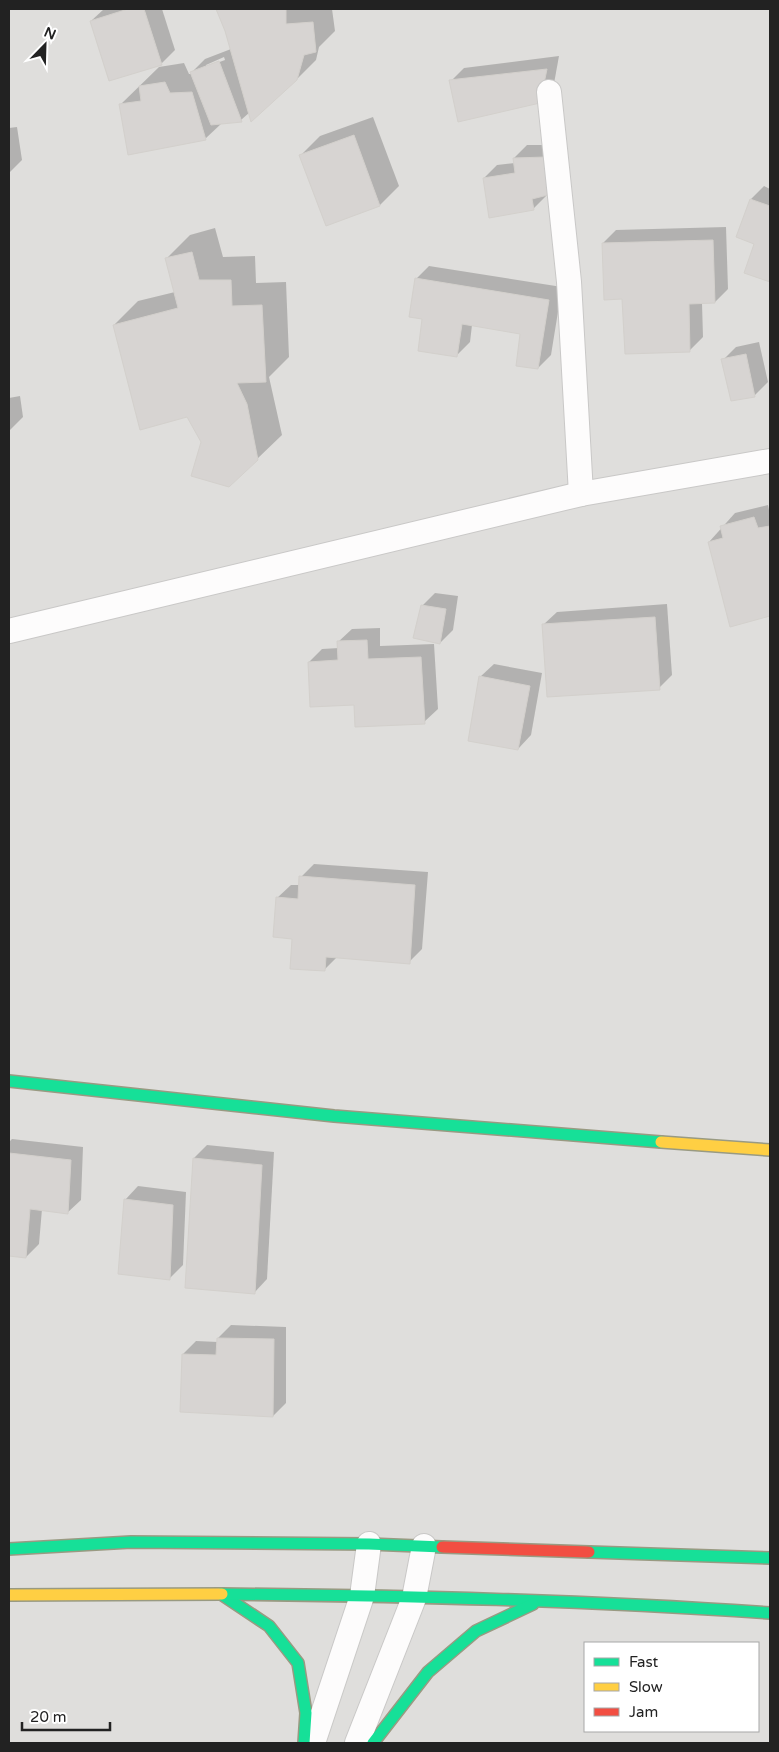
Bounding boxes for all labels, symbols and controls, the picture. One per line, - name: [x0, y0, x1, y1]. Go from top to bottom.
- north arrow: [20, 20, 70, 70]
- text: N: [41, 23, 58, 44]
- legend: [584, 1642, 759, 1732]
- text: Fast: [629, 1653, 659, 1671]
- text: Slow: [629, 1678, 663, 1696]
- scale bar: [22, 1700, 110, 1732]
- text: Jam: [629, 1703, 658, 1721]
- text: 20 m: [30, 1708, 67, 1726]

